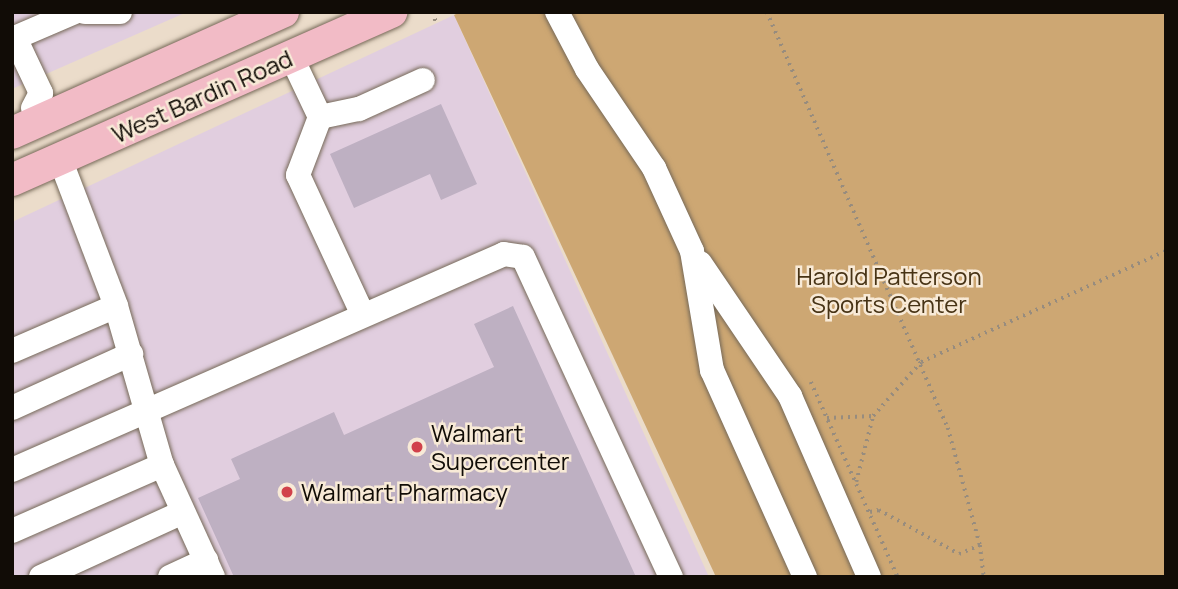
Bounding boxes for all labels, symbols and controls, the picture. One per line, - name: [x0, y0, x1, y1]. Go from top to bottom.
- street label: West Bardin Road: [107, 43, 297, 149]
- park label: Harold Patterson Sports Center: [796, 262, 982, 318]
- place label: Walmart Supercenter: [431, 419, 569, 475]
- marker: Walmart Supercenter: [409, 439, 425, 455]
- place label: Walmart Pharmacy: [301, 478, 508, 506]
- marker: Walmart Pharmacy: [279, 484, 295, 500]

